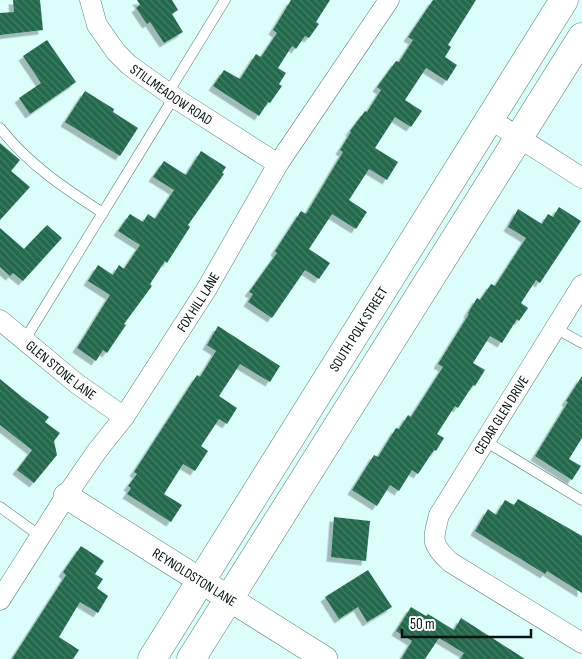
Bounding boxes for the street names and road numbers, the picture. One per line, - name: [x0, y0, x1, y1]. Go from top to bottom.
- street label: STILLMEADOW ROAD: [127, 61, 216, 129]
- street label: FOX HILL LANE: [173, 269, 223, 335]
- street label: SOUTH POLK STREET: [326, 284, 392, 375]
- street label: GLEN STONE LANE: [22, 337, 99, 404]
- street label: CEDAR GLEN DRIVE: [470, 373, 532, 458]
- street label: REYNOLDSTON LANE: [149, 545, 240, 610]

